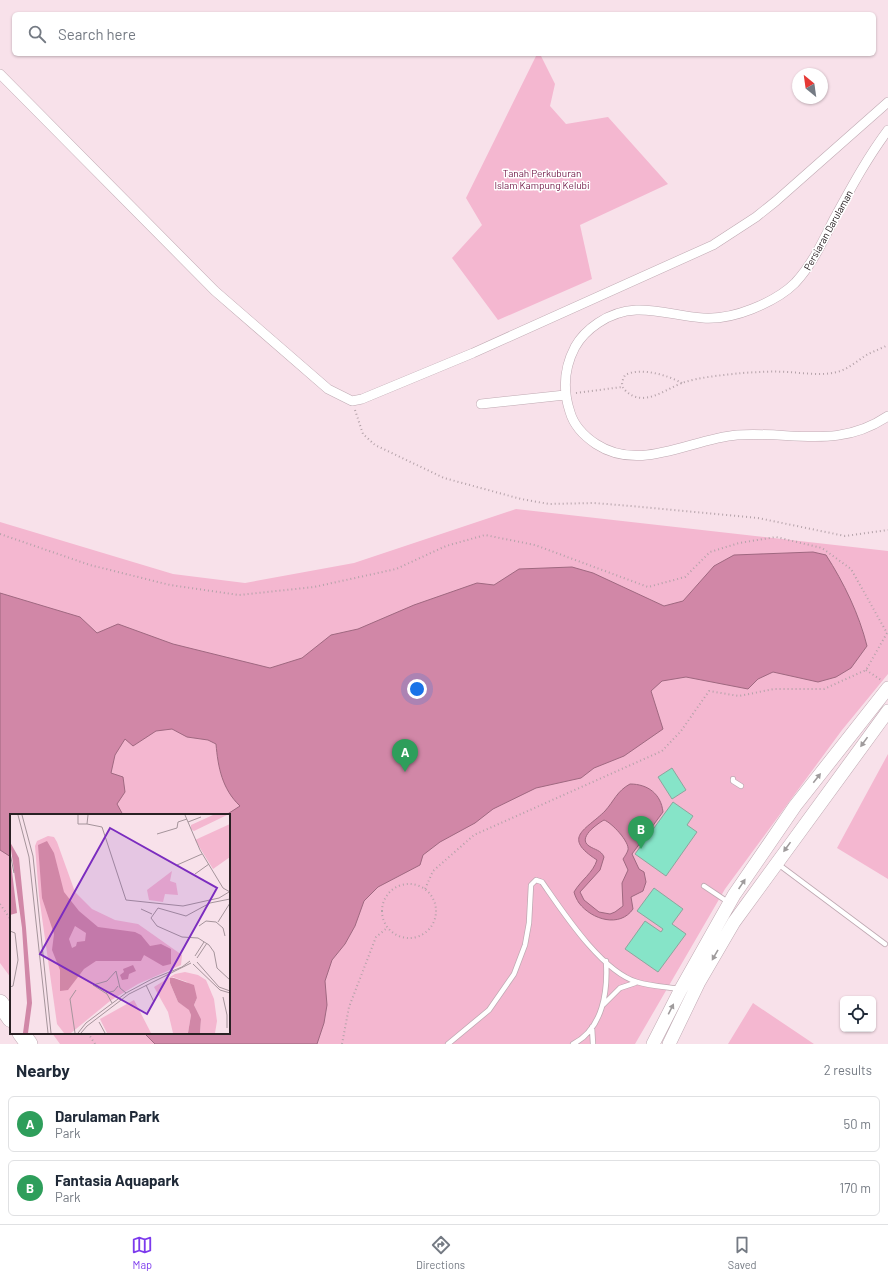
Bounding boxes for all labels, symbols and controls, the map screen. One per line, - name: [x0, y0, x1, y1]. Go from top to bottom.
- search box: [12, 12, 876, 56]
- icon: search: [26, 23, 48, 45]
- text: Search here: [58, 25, 136, 43]
- north arrow: [792, 68, 828, 104]
- park label: Tanah Perkuburan Islam Kampung Kelubi: [494, 167, 590, 191]
- street label: Persiaran Darulaman: [801, 188, 855, 272]
- your location: [407, 679, 427, 699]
- one-way arrow: [860, 737, 868, 748]
- pin: A: [392, 739, 418, 772]
- one-way arrow: [812, 772, 821, 783]
- inset map: [10, 814, 230, 1034]
- pin: B: [628, 816, 654, 849]
- one-way arrow: [783, 842, 791, 852]
- one-way arrow: [738, 878, 745, 890]
- one-way arrow: [712, 949, 719, 961]
- map controls: [840, 996, 876, 1032]
- button: locate: [840, 996, 876, 1032]
- one-way arrow: [668, 1003, 674, 1015]
- text: Nearby: [16, 1060, 70, 1080]
- text: 2 results: [824, 1062, 872, 1078]
- text: Darulaman Park: [55, 1107, 160, 1125]
- text: A: [26, 1116, 34, 1132]
- text: 50 m: [844, 1116, 871, 1132]
- text: Park: [55, 1125, 81, 1141]
- text: Fantasia Aquapark: [55, 1171, 179, 1189]
- text: B: [26, 1180, 34, 1196]
- text: 170 m: [840, 1180, 871, 1196]
- text: Park: [55, 1189, 81, 1205]
- tab: Map: [131, 1234, 153, 1271]
- tab: Directions: [416, 1234, 465, 1271]
- tab: Saved: [728, 1234, 757, 1271]

